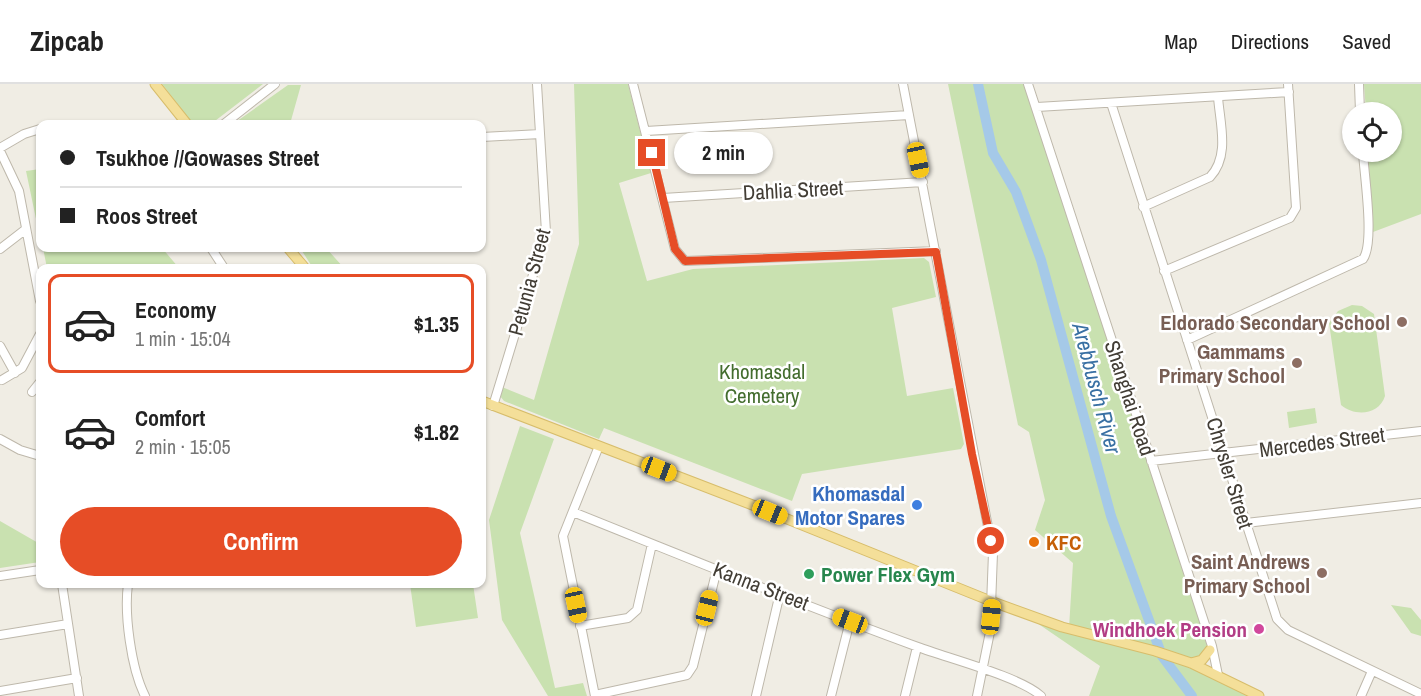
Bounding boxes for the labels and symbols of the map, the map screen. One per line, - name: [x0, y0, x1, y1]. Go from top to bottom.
- callout: 2 min: [673, 132, 772, 174]
- route end: [638, 139, 665, 166]
- car: [905, 141, 931, 179]
- street label: Dahlia Street: [742, 173, 844, 207]
- street label: Petunia Street: [501, 225, 557, 339]
- place label: Eldorado Secondary School: [1160, 308, 1390, 337]
- marker: Eldorado Secondary School: [1395, 315, 1409, 329]
- water label: Arebbusch River: [1065, 318, 1129, 458]
- street label: Shanghai Road: [1098, 337, 1162, 459]
- place label: Gammams Primary School: [1159, 337, 1285, 390]
- marker: Gammams Primary School: [1290, 356, 1304, 370]
- park label: Khomasdal Cemetery: [719, 357, 805, 410]
- street label: Chrysler Street: [1199, 414, 1261, 532]
- street label: Mercedes Street: [1258, 420, 1387, 464]
- car: [639, 454, 679, 484]
- place label: Khomasdal Motor Spares: [795, 479, 905, 532]
- car: [750, 497, 790, 527]
- marker: Khomasdal Motor Spares: [910, 498, 924, 512]
- route start: [977, 527, 1004, 554]
- place label: KFC: [1046, 528, 1081, 557]
- marker: KFC: [1027, 535, 1041, 549]
- place label: Saint Andrews Primary School: [1184, 547, 1310, 600]
- street label: Kanna Street: [709, 554, 813, 618]
- place label: Power Flex Gym: [821, 560, 955, 589]
- marker: Saint Andrews Primary School: [1315, 566, 1329, 580]
- marker: Power Flex Gym: [802, 567, 816, 581]
- car: [563, 586, 589, 624]
- car: [694, 588, 720, 628]
- car: [980, 598, 1002, 636]
- car: [830, 606, 870, 636]
- place label: Windhoek Pension: [1093, 615, 1247, 644]
- marker: Windhoek Pension: [1252, 622, 1266, 636]

